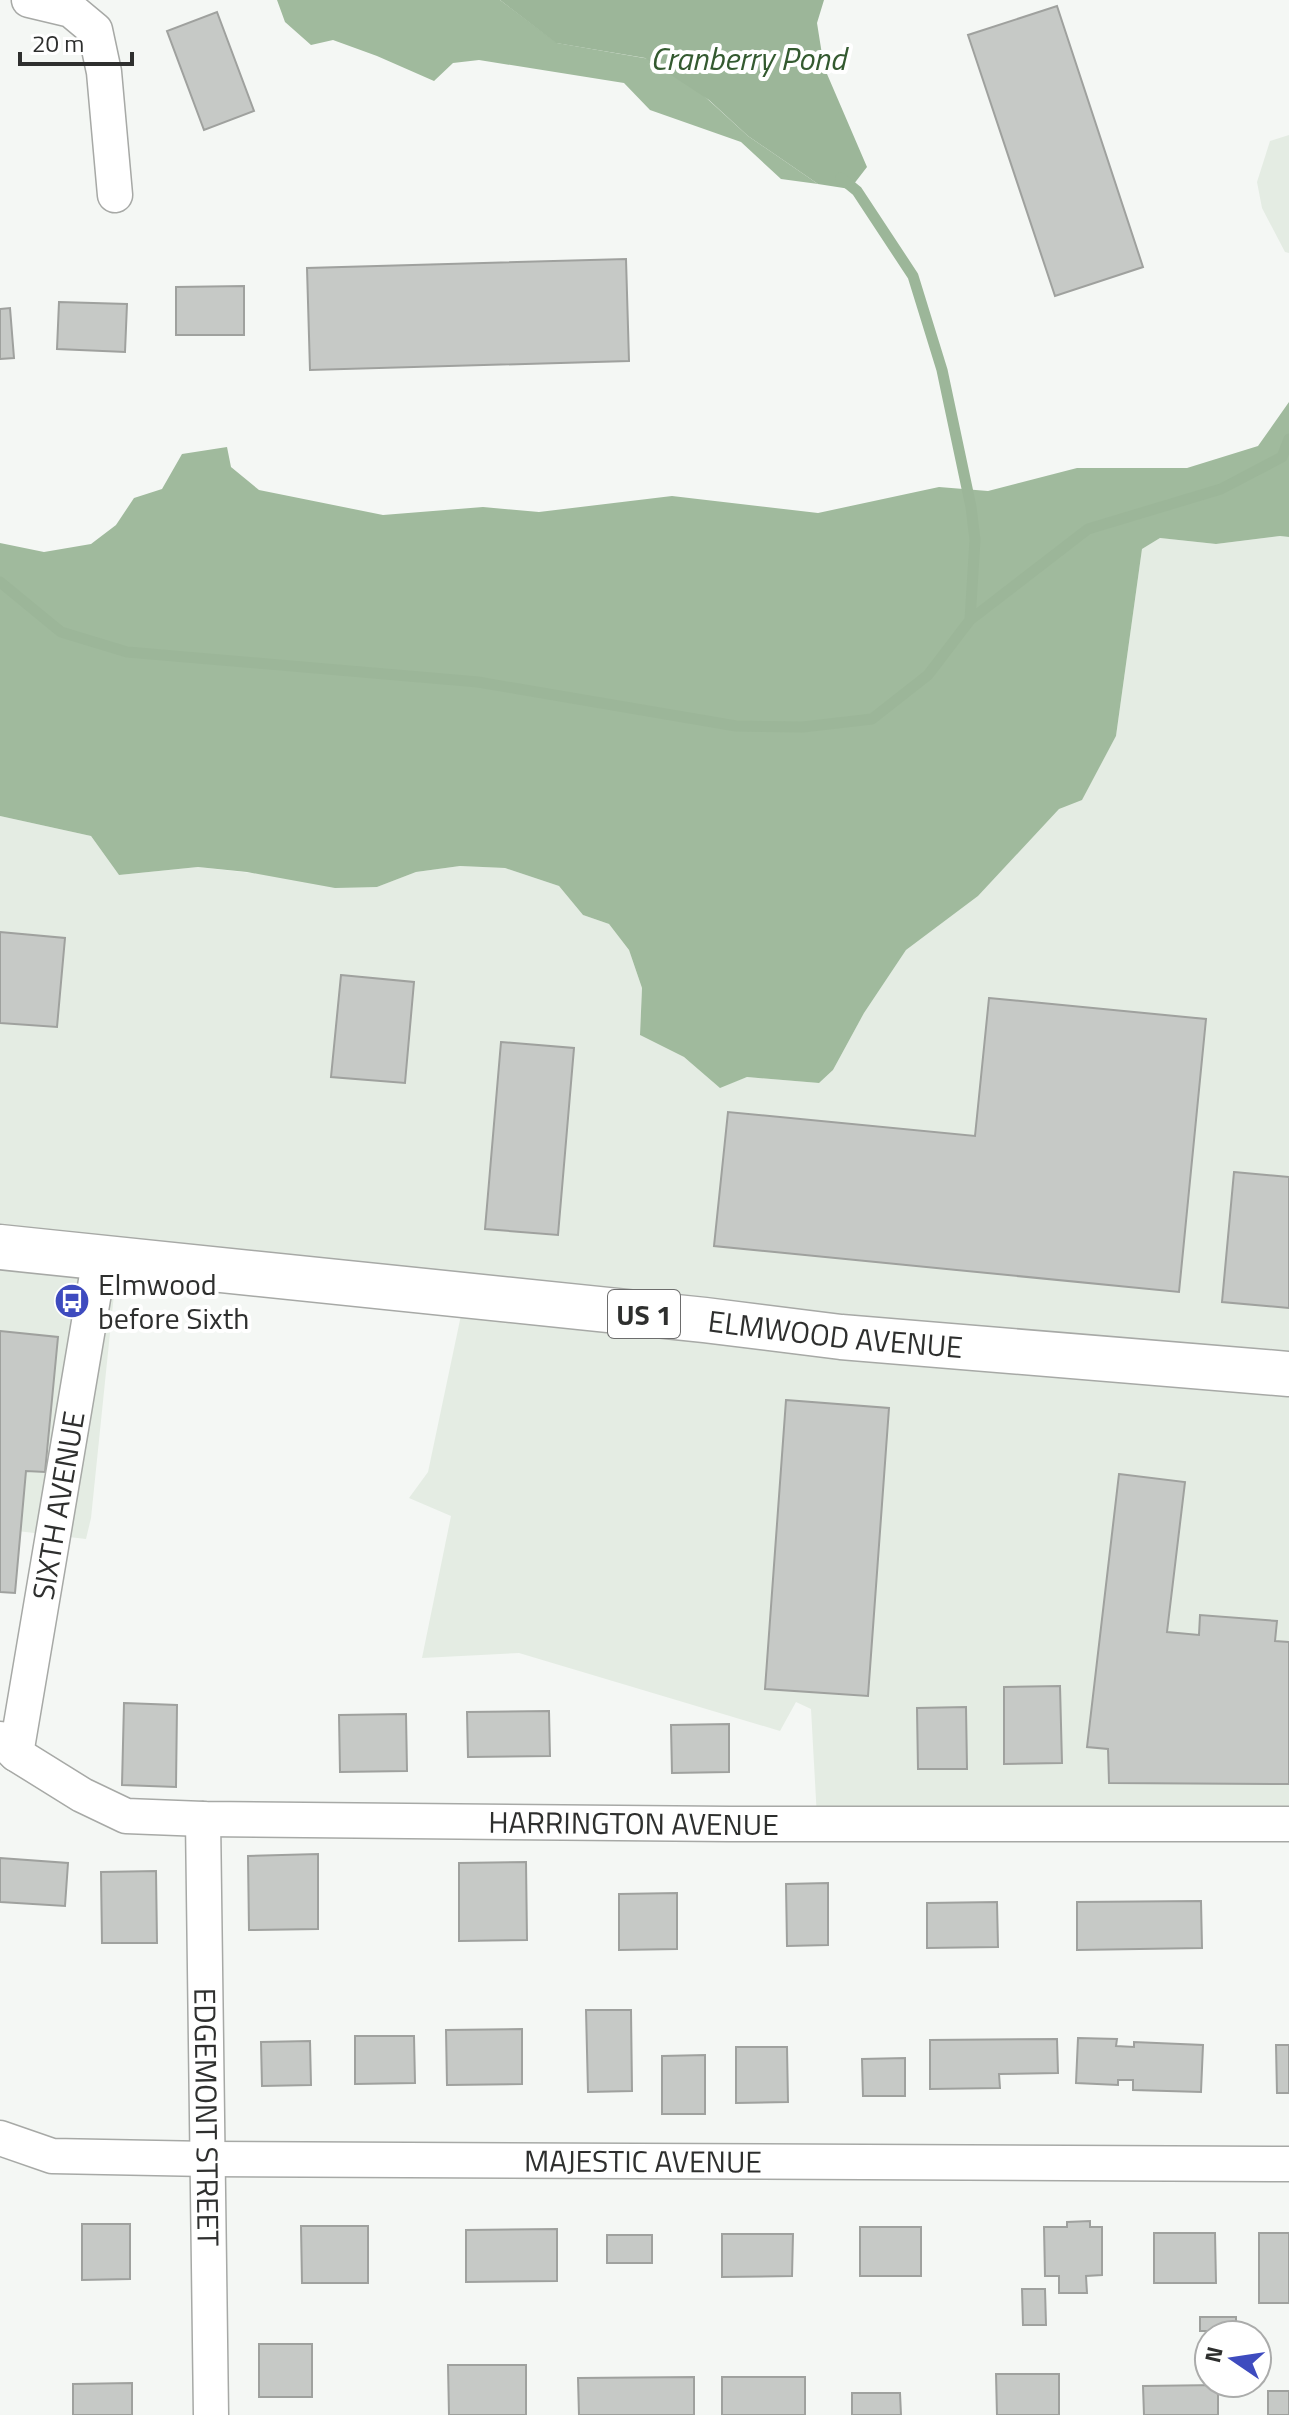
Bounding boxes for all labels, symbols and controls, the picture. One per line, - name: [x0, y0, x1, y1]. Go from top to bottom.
- scale bar: [20, 16, 132, 66]
- text: 20 m: [32, 25, 84, 61]
- water label: Cranberry Pond: [650, 34, 850, 82]
- place label: Elmwood before Sixth: [98, 1261, 249, 1341]
- bus stop icon: Elmwood before Sixth: [53, 1282, 91, 1320]
- road number: US 1: [608, 1290, 680, 1338]
- street label: ELMWOOD AVENUE: [706, 1298, 964, 1370]
- street label: SIXTH AVENUE: [19, 1408, 97, 1603]
- street label: HARRINGTON AVENUE: [488, 1799, 779, 1847]
- street label: EDGEMONT STREET: [182, 1988, 232, 2247]
- street label: MAJESTIC AVENUE: [524, 2137, 762, 2185]
- north arrow: [1193, 2319, 1273, 2399]
- text: N: [1195, 2343, 1232, 2366]

